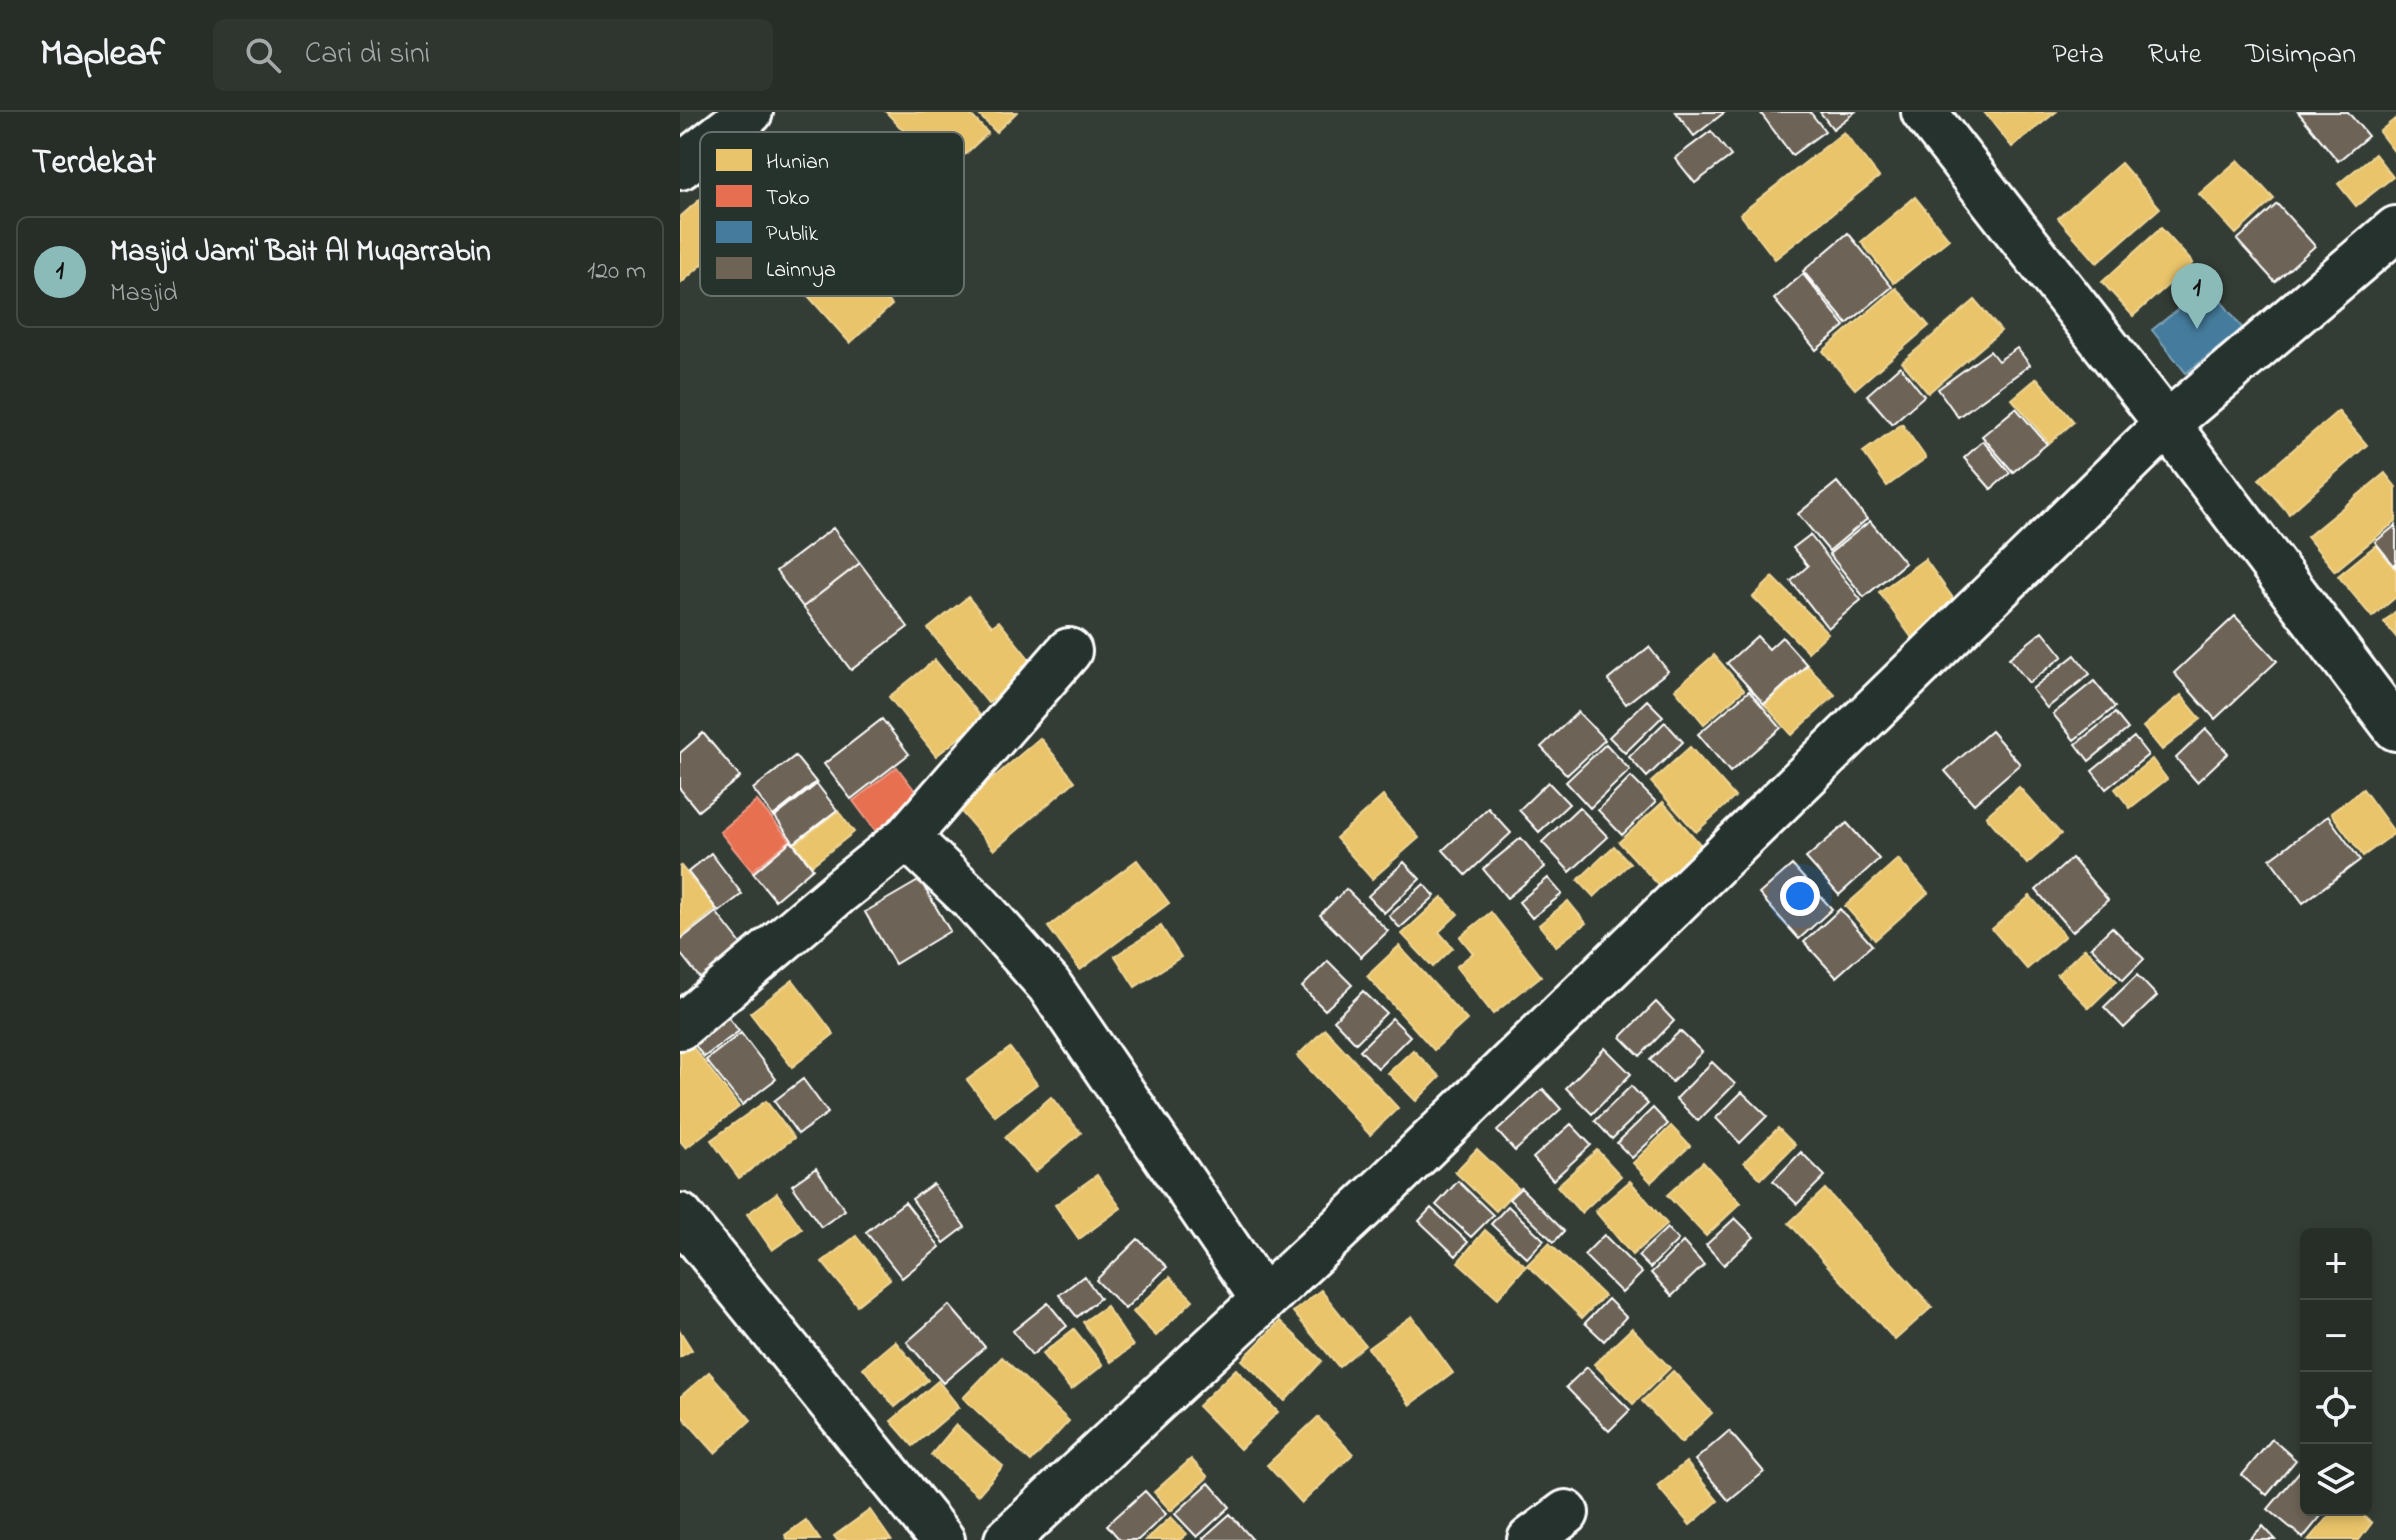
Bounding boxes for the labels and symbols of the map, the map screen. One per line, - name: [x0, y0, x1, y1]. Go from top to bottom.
- legend: [700, 132, 964, 296]
- text: Hunian: [766, 147, 829, 179]
- text: Toko: [766, 183, 810, 215]
- text: Publik: [766, 219, 819, 251]
- text: Lainnya: [766, 255, 836, 288]
- pin: 1: [2171, 263, 2223, 329]
- your location: [1780, 876, 1820, 916]

